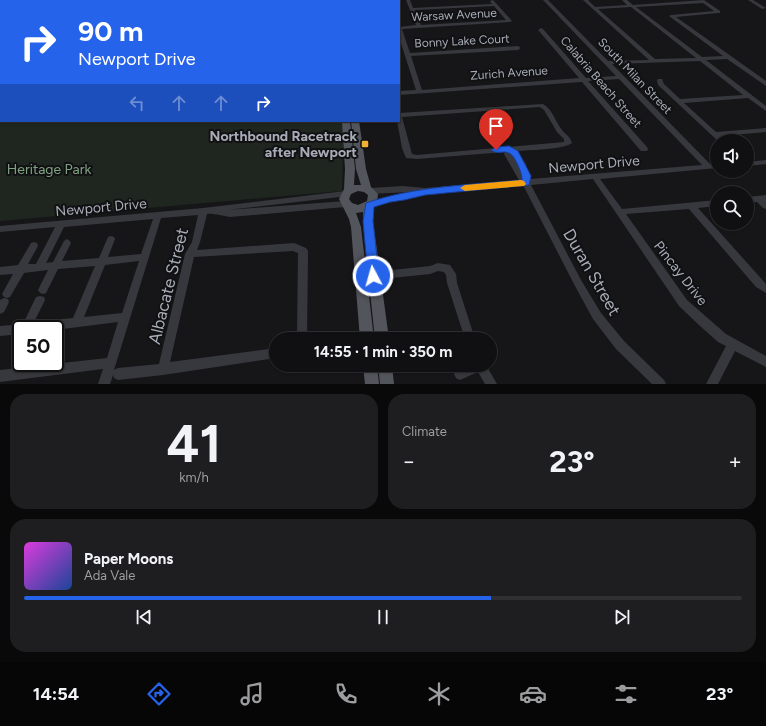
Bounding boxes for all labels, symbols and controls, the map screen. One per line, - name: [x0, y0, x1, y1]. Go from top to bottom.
- street label: Warsaw Avenue: [411, 6, 498, 24]
- text: 90 m: [78, 14, 143, 48]
- icon: right: [12, 16, 64, 68]
- street label: Bonny Lake Court: [414, 31, 510, 50]
- street label: Calabria Beach Street: [558, 34, 645, 131]
- street label: South Milan Street: [595, 35, 675, 117]
- text: Newport Drive: [78, 48, 196, 70]
- street label: Zurich Avenue: [470, 63, 549, 83]
- icon: left: [126, 92, 148, 114]
- icon: ahead: [168, 92, 190, 114]
- icon: ahead: [210, 92, 232, 114]
- icon: right: [252, 92, 274, 114]
- pin: [479, 109, 513, 150]
- icon: arrive: [485, 115, 507, 137]
- place label: Northbound Racetrack after Newport: [210, 128, 357, 161]
- map controls: [710, 134, 754, 230]
- button: sound: [710, 134, 754, 178]
- marker: Northbound Racetrack after Newport: [360, 139, 370, 149]
- street label: Newport Drive: [548, 152, 641, 177]
- park label: Heritage Park: [7, 161, 91, 178]
- button: search: [710, 186, 754, 230]
- street label: Newport Drive: [55, 195, 148, 220]
- street label: Duran Street: [559, 225, 625, 319]
- street label: Albacate Street: [144, 226, 192, 346]
- street label: Pincay Drive: [650, 238, 711, 309]
- position arrow: [352, 255, 394, 297]
- speed limit sign: 50: [12, 320, 64, 372]
- text: 14:55 · 1 min · 350 m: [314, 343, 452, 361]
- text: 41: [167, 413, 221, 475]
- text: Climate: [402, 424, 447, 439]
- text: 23°: [549, 443, 595, 480]
- text: −: [402, 448, 416, 475]
- text: +: [728, 448, 742, 475]
- text: km/h: [179, 470, 209, 485]
- text: Paper Moons: [84, 550, 173, 568]
- text: Ada Vale: [84, 568, 135, 583]
- icon: previous: [133, 606, 155, 628]
- icon: pause: [372, 606, 394, 628]
- icon: next: [611, 606, 633, 628]
- icon: directions: [145, 680, 173, 708]
- icon: music: [238, 680, 266, 708]
- icon: phone: [332, 680, 360, 708]
- icon: climate: [425, 680, 453, 708]
- icon: car: [519, 680, 547, 708]
- icon: filters: [612, 680, 640, 708]
- text: 14:54: [33, 683, 79, 705]
- text: 23°: [706, 683, 733, 705]

